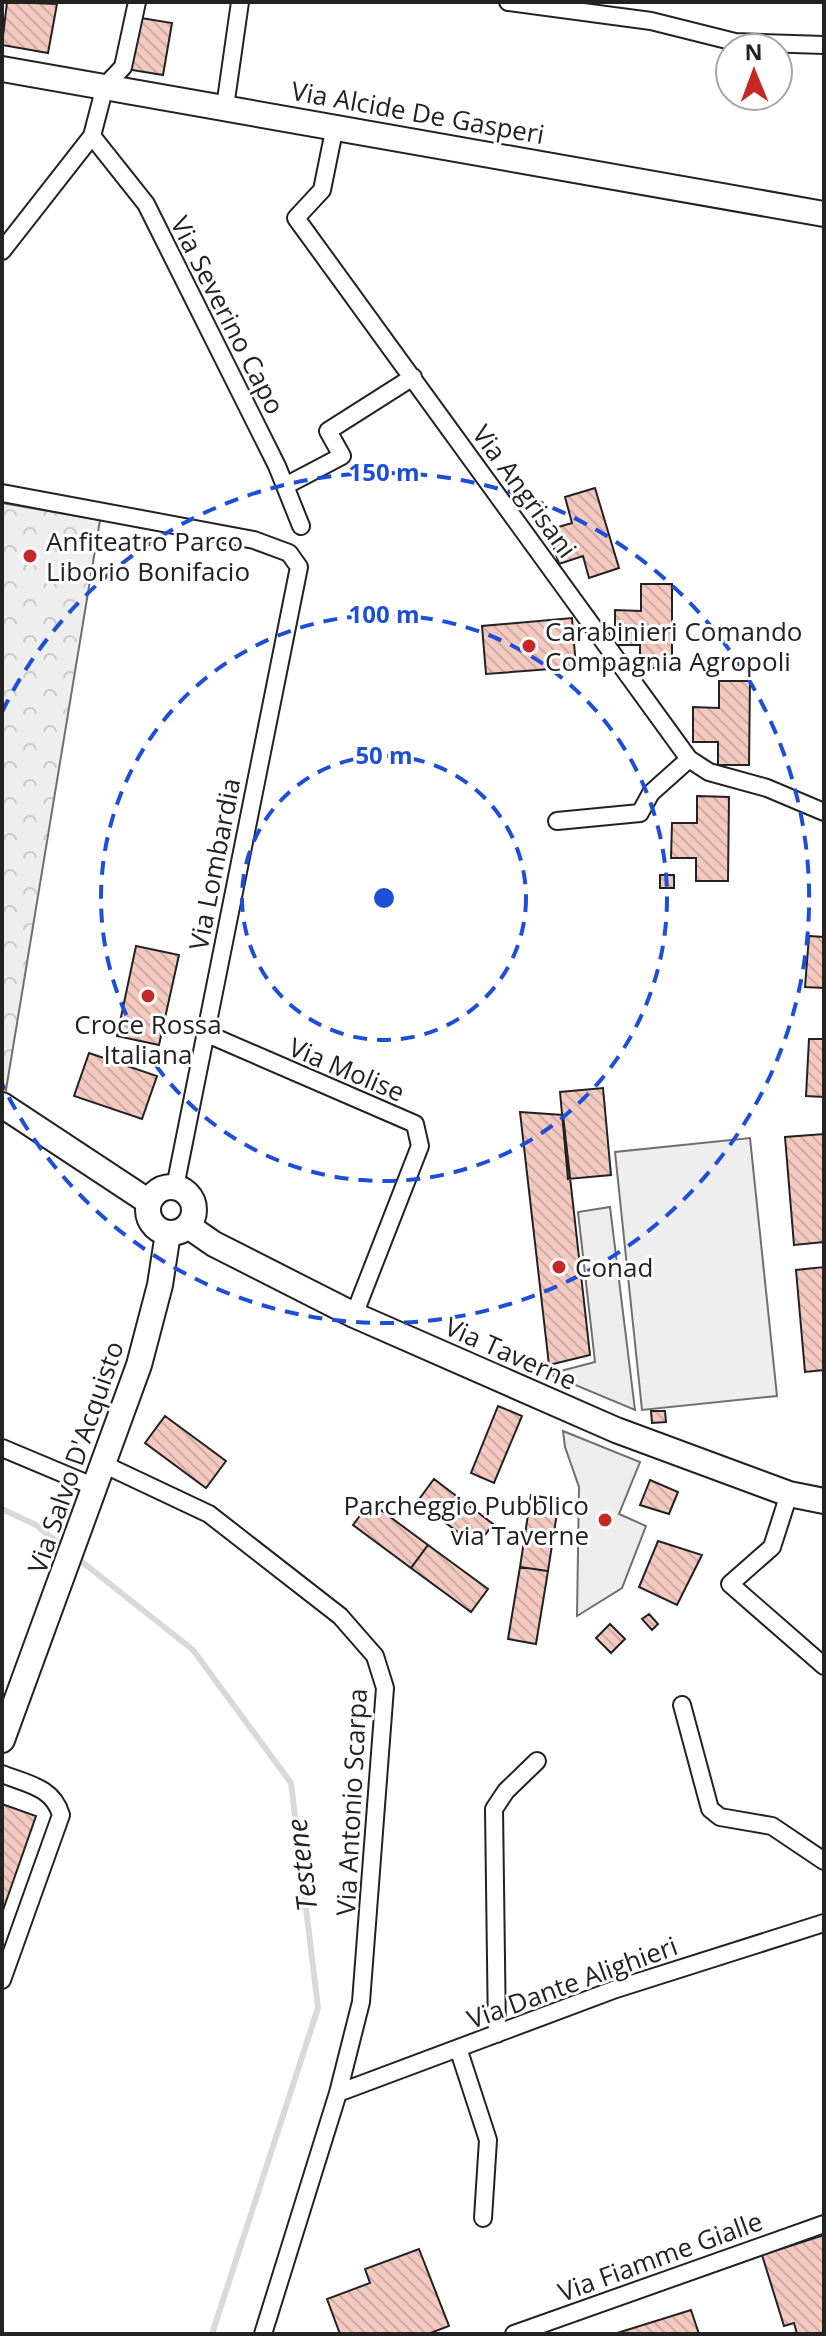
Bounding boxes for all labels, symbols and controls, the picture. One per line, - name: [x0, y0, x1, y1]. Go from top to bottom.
- north arrow: [714, 32, 794, 112]
- text: N: [744, 36, 763, 66]
- street label: Via Alcide De Gasperi: [289, 72, 547, 152]
- street label: Via Severino Capo: [163, 210, 293, 420]
- street label: Via Angrisani: [464, 417, 586, 565]
- text: 150 m: [349, 455, 419, 488]
- place label: Anfiteatro Parco Liborio Bonifacio: [46, 523, 250, 589]
- marker: Anfiteatro Parco Liborio Bonifacio: [21, 547, 39, 565]
- text: 100 m: [349, 597, 419, 630]
- place label: Carabinieri Comando Compagnia Agropoli: [545, 613, 802, 679]
- marker: Carabinieri Comando Compagnia Agropoli: [520, 637, 538, 655]
- text: 50 m: [355, 738, 413, 771]
- street label: Via Lombardia: [180, 775, 248, 953]
- centre of rings: [370, 884, 398, 912]
- marker: Croce Rossa Italiana: [139, 987, 157, 1005]
- place label: Croce Rossa Italiana: [74, 1006, 222, 1072]
- street label: Via Molise: [284, 1029, 410, 1109]
- place label: Conad: [575, 1249, 653, 1285]
- marker: Conad: [550, 1258, 568, 1276]
- street label: Via Taverne: [439, 1308, 583, 1398]
- street label: Via Salvo D'Acquisto: [18, 1336, 132, 1578]
- place label: Parcheggio Pubblico via Taverne: [343, 1487, 589, 1553]
- marker: Parcheggio Pubblico via Taverne: [596, 1511, 614, 1529]
- street label: Via Antonio Scarpa: [327, 1687, 375, 1917]
- water label: Testene: [276, 1816, 326, 1914]
- street label: Via Dante Alighieri: [462, 1927, 682, 2037]
- street label: Via Fiamme Gialle: [553, 2202, 767, 2310]

